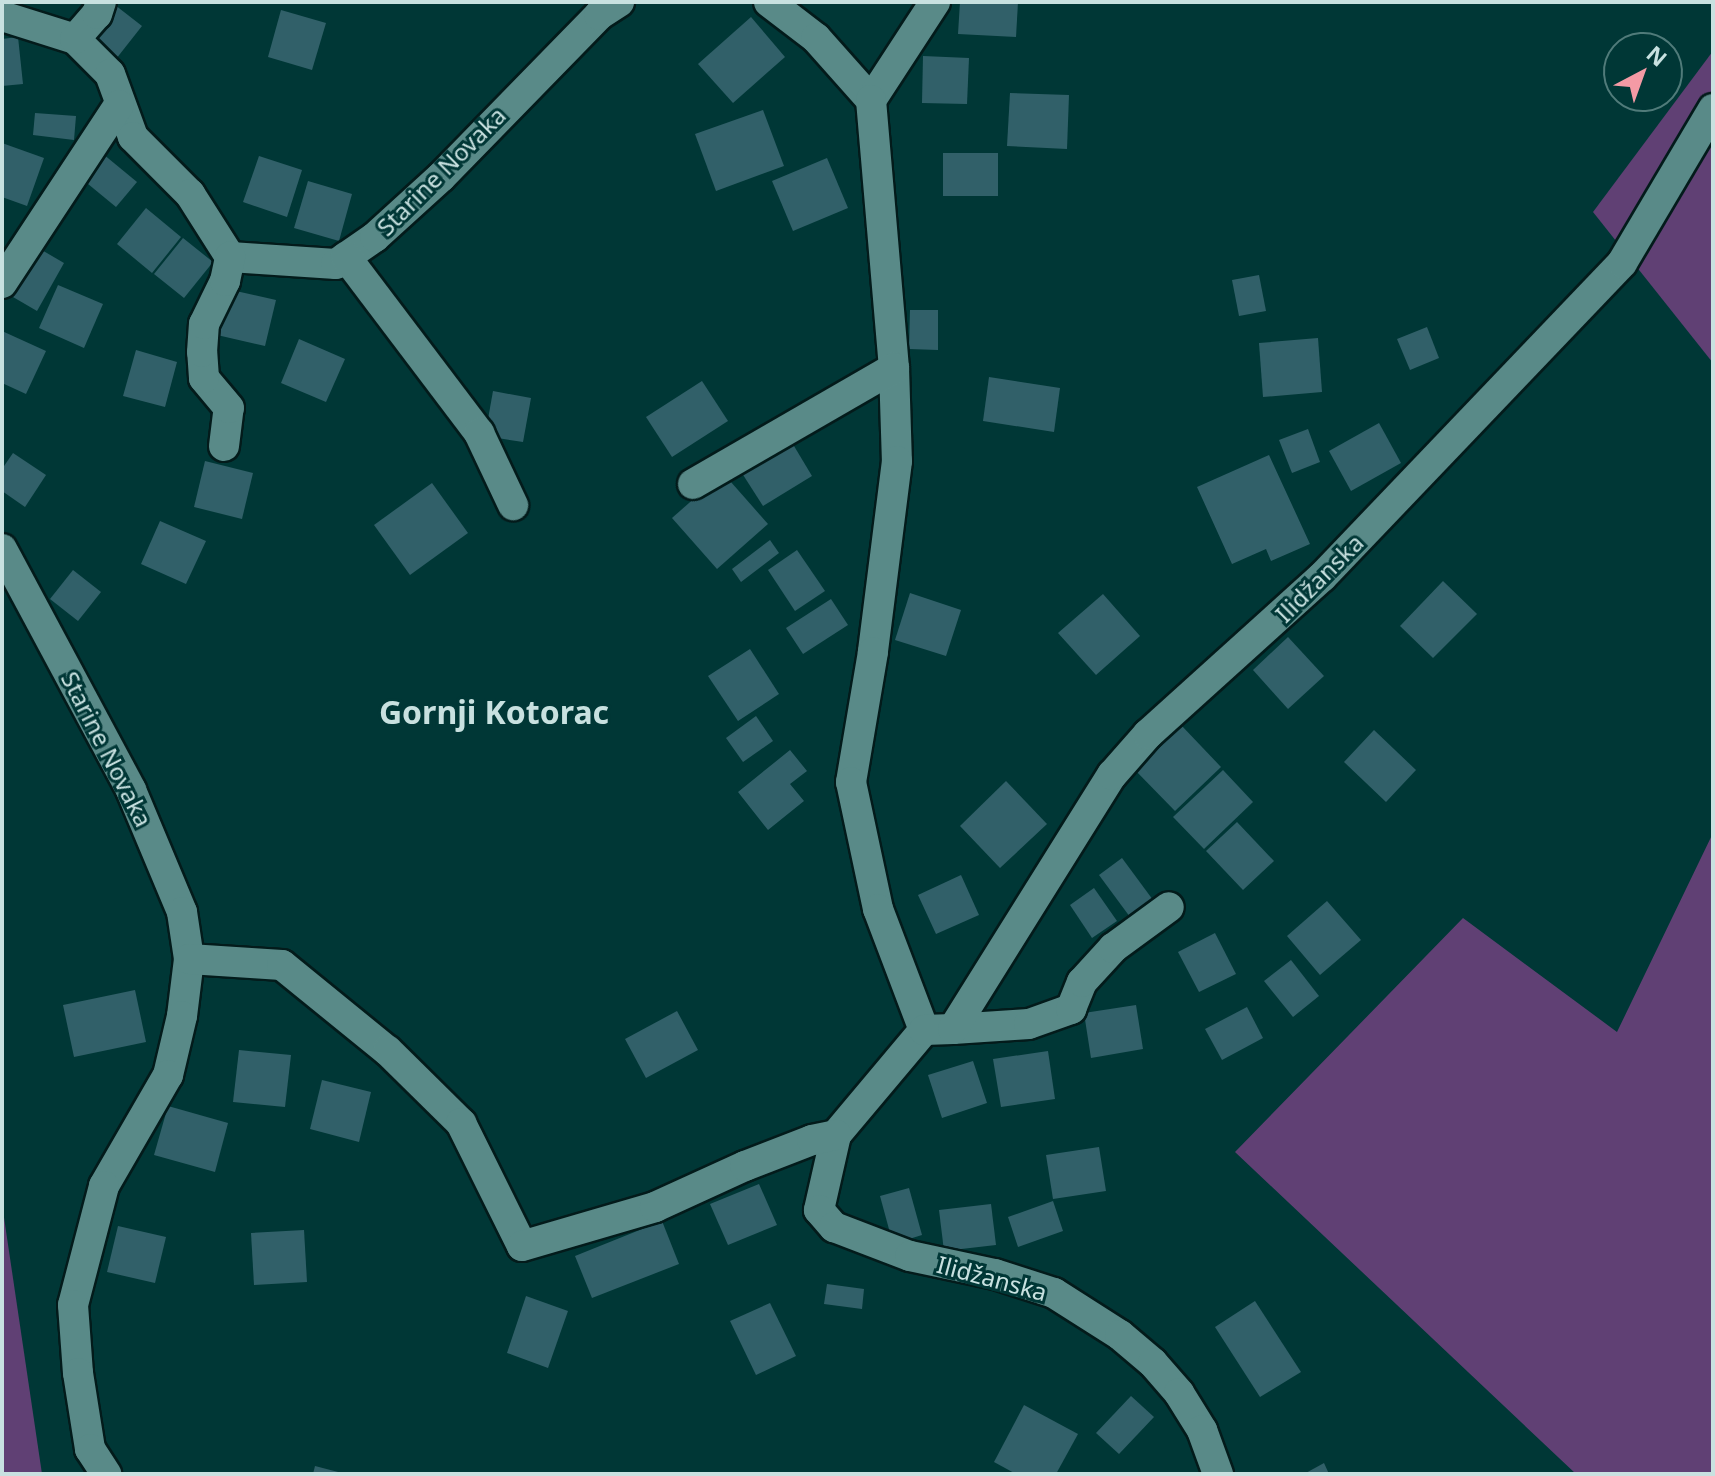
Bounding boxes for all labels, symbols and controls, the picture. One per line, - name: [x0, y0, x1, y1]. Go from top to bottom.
- north arrow: [1603, 32, 1683, 112]
- text: N: [1641, 38, 1674, 73]
- street label: Starine Novaka: [371, 101, 511, 241]
- street label: Ilidžanska: [1269, 528, 1369, 628]
- street label: Starine Novaka: [56, 667, 158, 831]
- district label: Gornji Kotorac: [379, 693, 609, 731]
- street label: Ilidžanska: [934, 1250, 1050, 1306]

